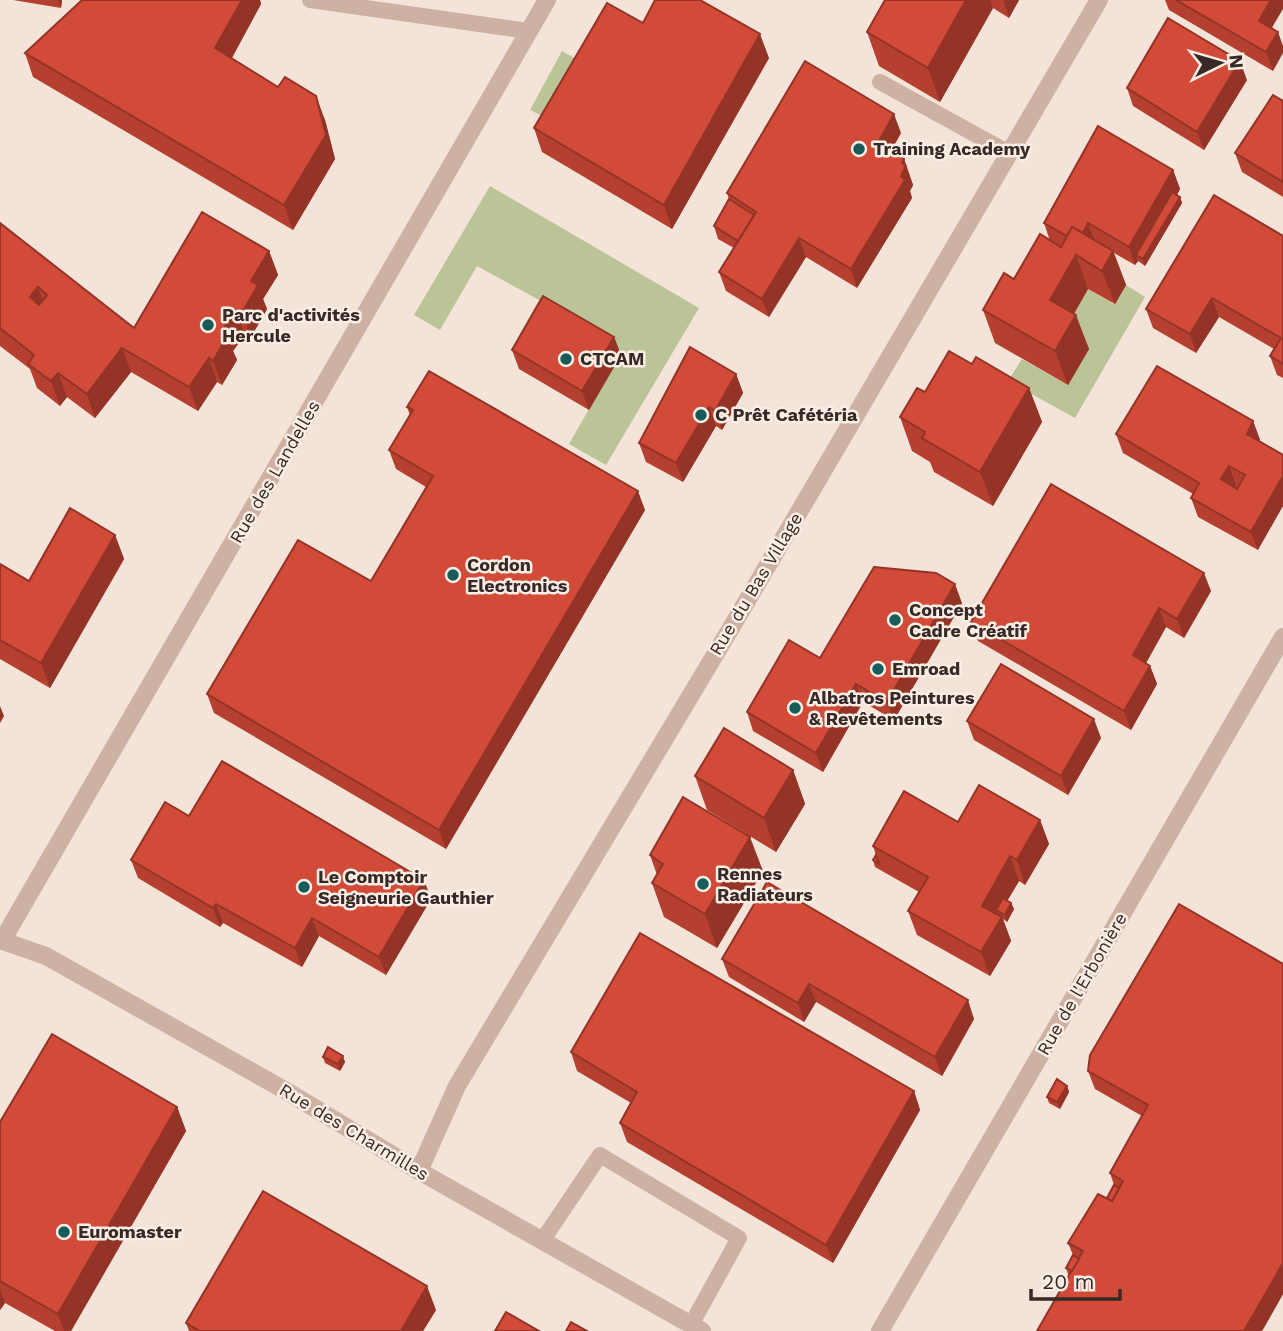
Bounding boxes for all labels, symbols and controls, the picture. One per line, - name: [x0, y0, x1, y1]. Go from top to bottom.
- north arrow: [1185, 28, 1255, 98]
- text: N: [1224, 54, 1249, 70]
- place label: Training Academy: [873, 138, 1031, 159]
- marker: Training Academy: [851, 141, 867, 157]
- place label: Parc d'activités Hercule: [222, 304, 360, 346]
- marker: Parc d'activités Hercule: [200, 317, 216, 333]
- place label: CTCAM: [580, 348, 644, 369]
- marker: CTCAM: [558, 351, 574, 367]
- street label: Rue des Landelles: [225, 397, 324, 547]
- place label: C Prêt Cafétéria: [715, 404, 858, 425]
- marker: C Prêt Cafétéria: [693, 407, 709, 423]
- street label: Rue du Bas Village: [705, 509, 806, 659]
- place label: Cordon Electronics: [467, 554, 568, 596]
- marker: Cordon Electronics: [445, 567, 461, 583]
- place label: Concept Cadre Créatif: [909, 599, 1028, 641]
- marker: Concept Cadre Créatif: [887, 612, 903, 628]
- place label: Emroad: [892, 658, 960, 679]
- marker: Emroad: [870, 661, 886, 677]
- place label: Albatros Peintures & Revêtements: [809, 687, 975, 729]
- marker: Albatros Peintures & Revêtements: [787, 700, 803, 716]
- place label: Rennes Radiateurs: [717, 863, 813, 905]
- place label: Le Comptoir Seigneurie Gauthier: [318, 866, 494, 908]
- marker: Rennes Radiateurs: [695, 876, 711, 892]
- marker: Le Comptoir Seigneurie Gauthier: [296, 879, 312, 895]
- street label: Rue de l'Erbonière: [1032, 909, 1131, 1059]
- street label: Rue des Charmilles: [276, 1079, 433, 1184]
- place label: Euromaster: [78, 1221, 182, 1242]
- marker: Euromaster: [56, 1224, 72, 1240]
- scale bar: [1031, 1258, 1120, 1302]
- text: 20 m: [1042, 1269, 1094, 1294]

